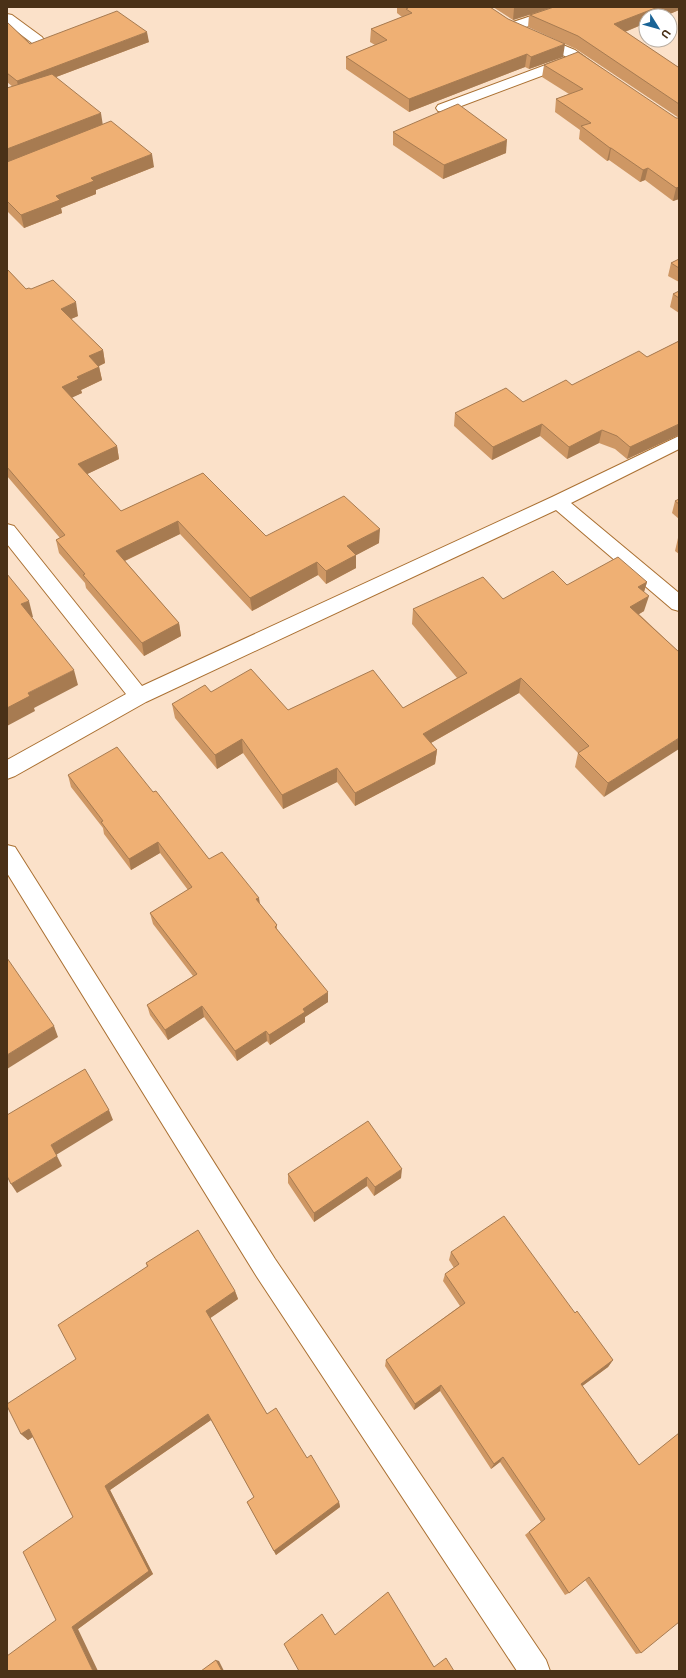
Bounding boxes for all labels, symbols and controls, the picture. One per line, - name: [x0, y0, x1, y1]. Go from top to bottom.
- north arrow: [638, 8, 678, 48]
- text: U: [658, 26, 675, 42]

